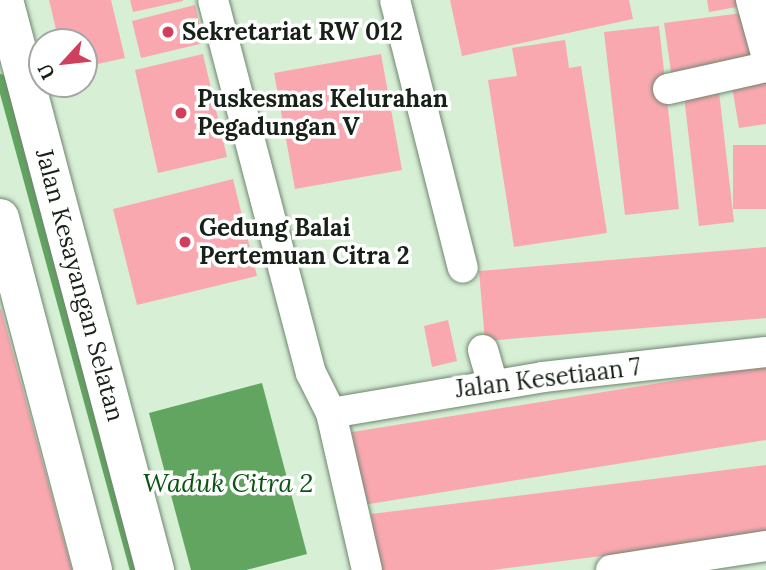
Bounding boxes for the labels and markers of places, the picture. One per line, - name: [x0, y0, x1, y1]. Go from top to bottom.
- place label: Sekretariat RW 012: [182, 18, 403, 46]
- marker: Sekretariat RW 012: [160, 24, 176, 40]
- place label: Puskesmas Kelurahan Pegadungan V: [197, 85, 448, 141]
- marker: Puskesmas Kelurahan Pegadungan V: [171, 103, 191, 123]
- place label: Gedung Balai Pertemuan Citra 2: [199, 214, 409, 270]
- marker: Gedung Balai Pertemuan Citra 2: [177, 234, 193, 250]

